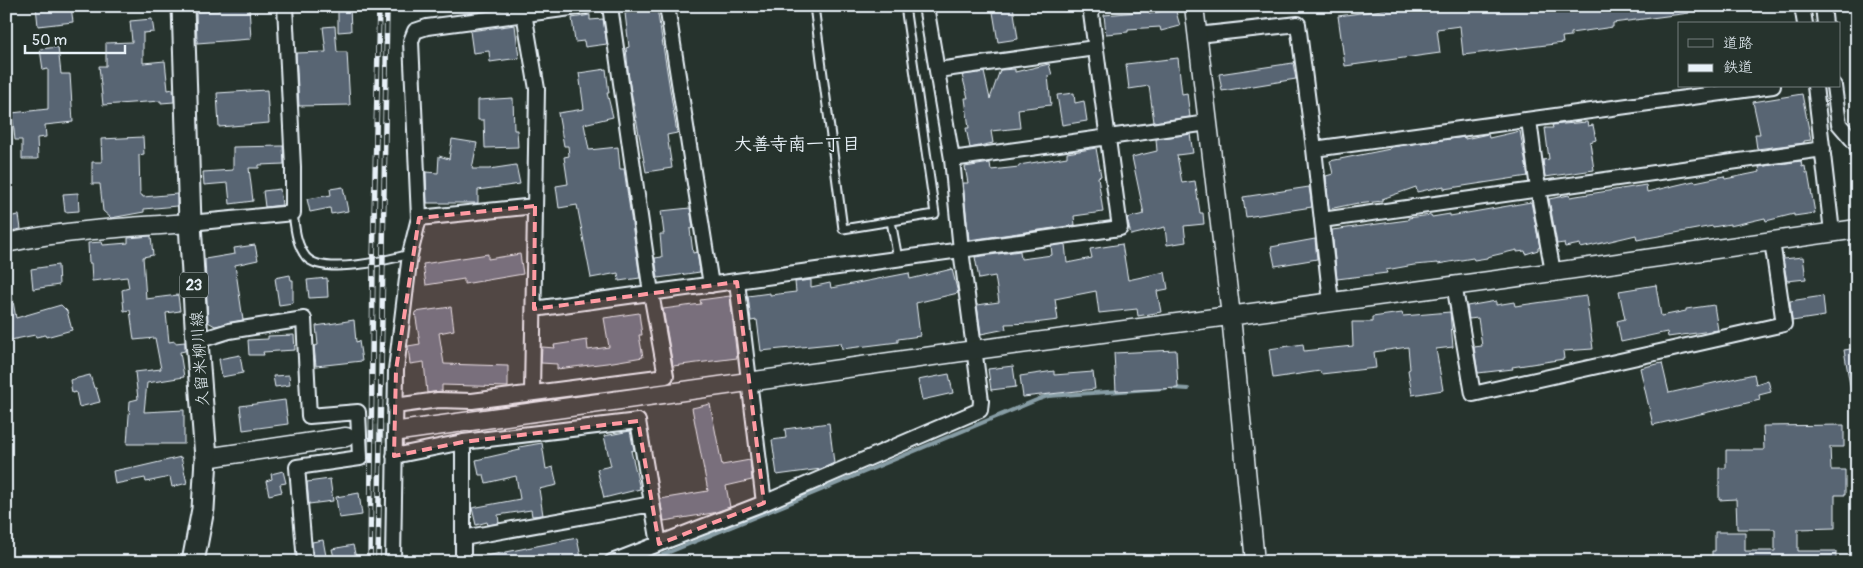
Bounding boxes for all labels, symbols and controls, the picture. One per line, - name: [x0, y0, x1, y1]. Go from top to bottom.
- scale bar: [25, 22, 125, 54]
- legend: [1678, 22, 1840, 88]
- text: 50 m: [32, 31, 67, 50]
- text: 道路: [1723, 34, 1753, 53]
- text: 鉄道: [1723, 58, 1753, 77]
- district label: 大善寺南一丁目: [734, 133, 860, 156]
- road number: 23: [180, 272, 208, 298]
- street label: 久留米柳川線: [187, 310, 213, 408]

